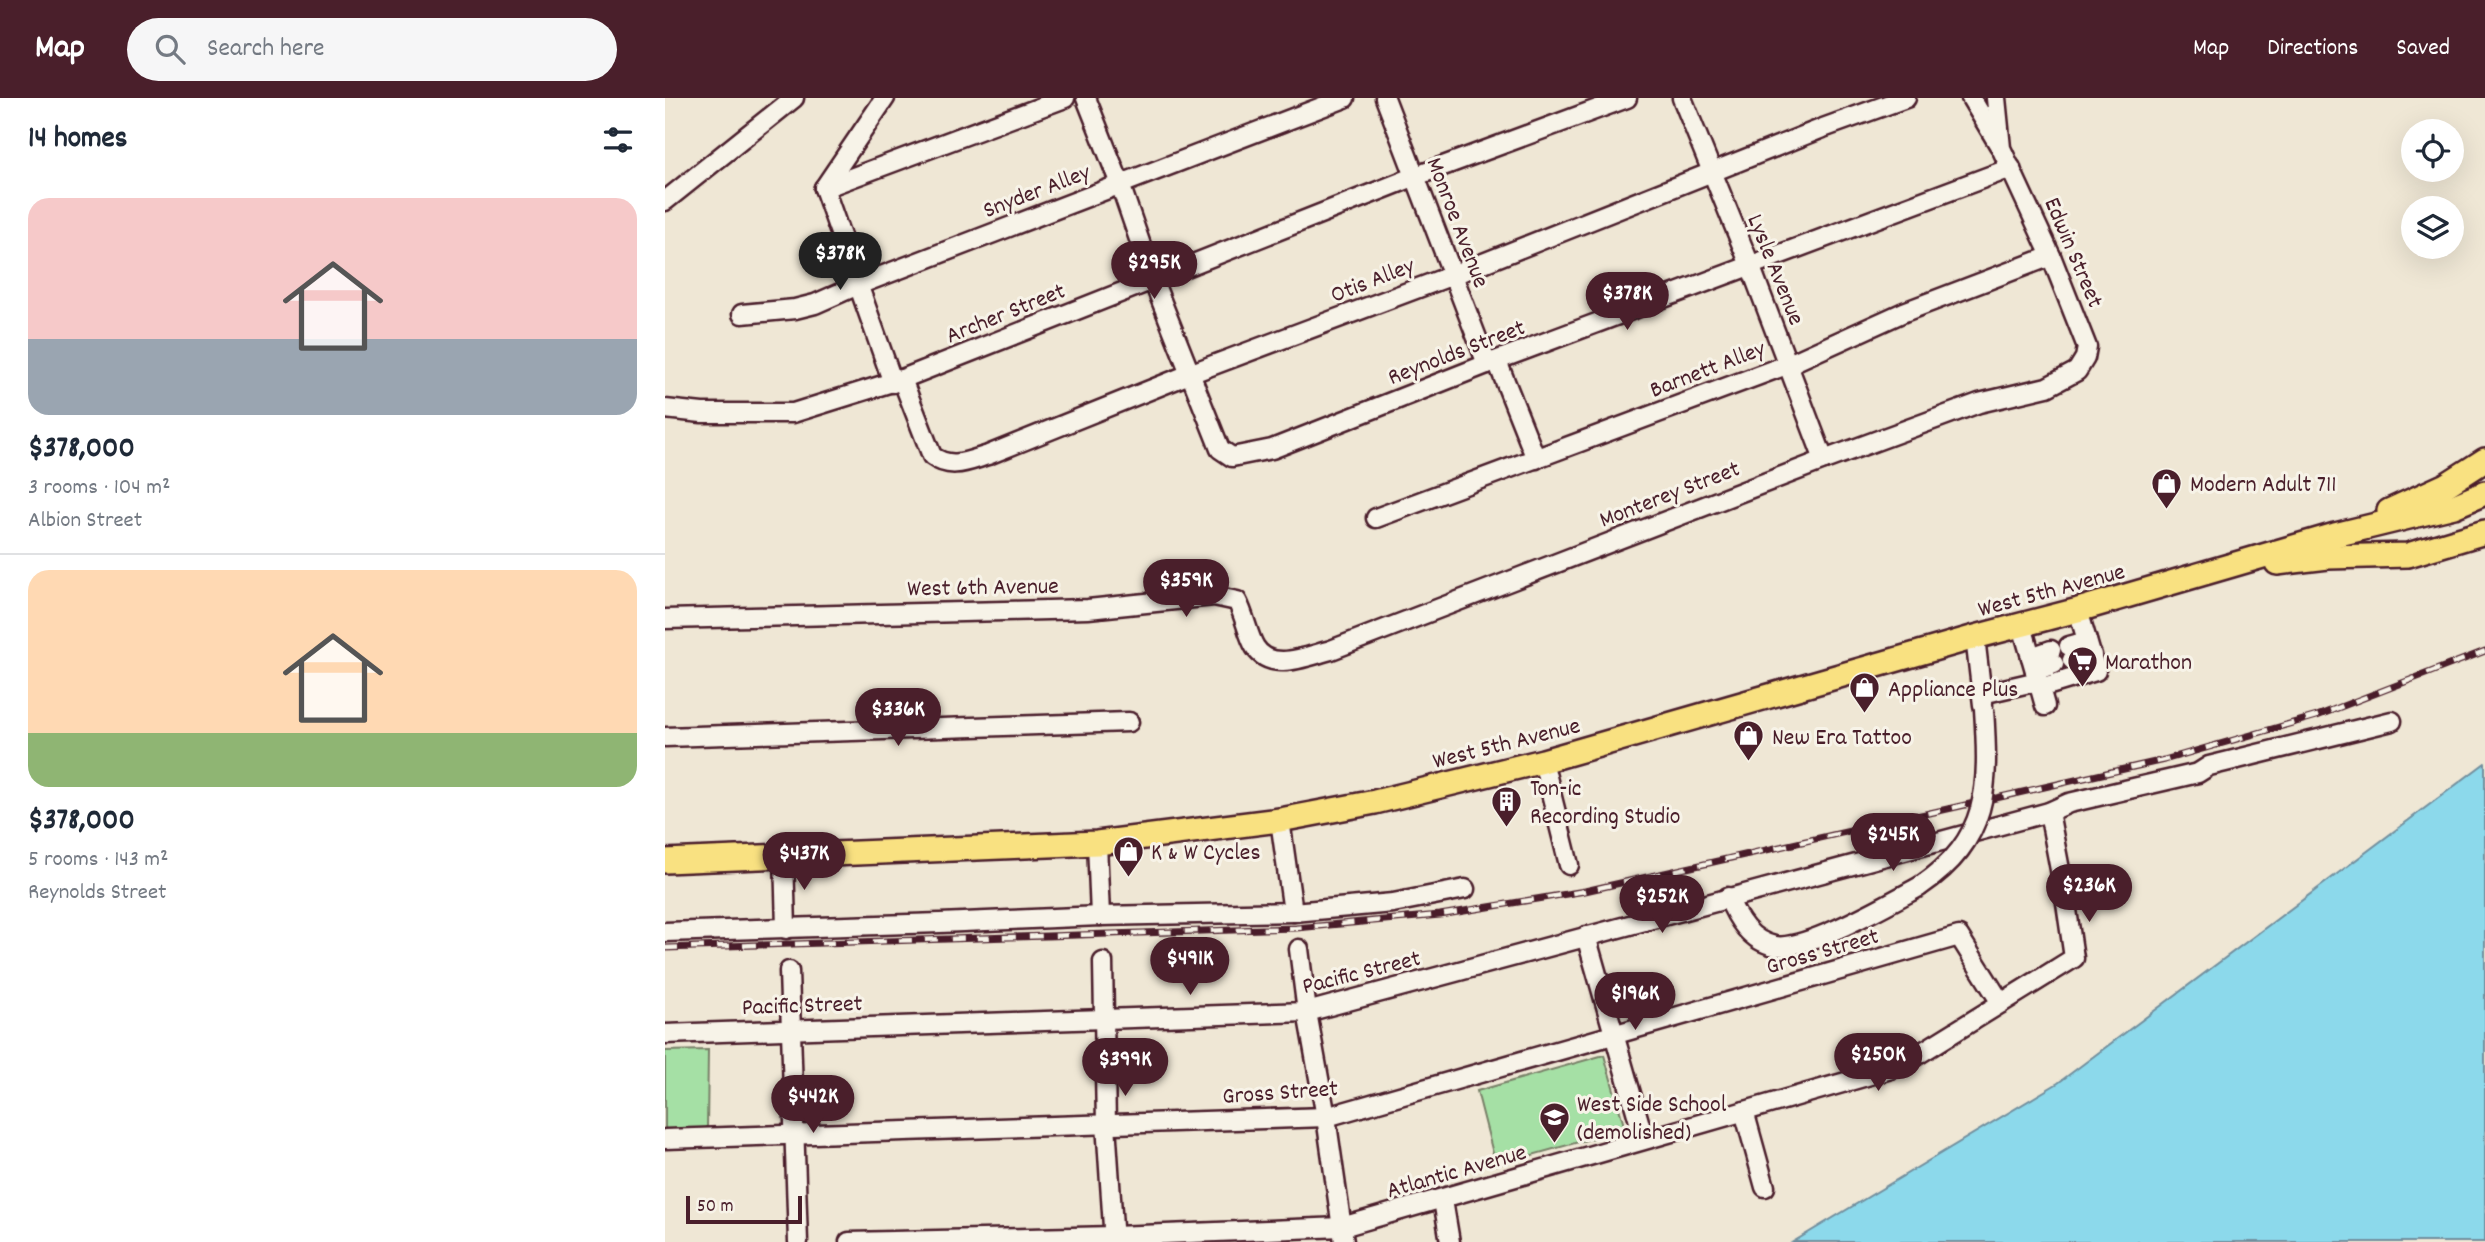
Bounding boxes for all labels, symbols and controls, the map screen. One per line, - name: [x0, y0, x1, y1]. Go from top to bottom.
- search box: [127, 18, 617, 81]
- text: Map: [35, 26, 85, 73]
- icon: search: [151, 30, 189, 68]
- text: Search here: [207, 31, 325, 68]
- text: Map: [2193, 32, 2229, 66]
- text: Directions: [2267, 32, 2358, 66]
- text: Saved: [2396, 32, 2450, 66]
- text: 14 homes: [28, 119, 127, 162]
- map controls: [2401, 119, 2464, 259]
- button: locate: [2401, 119, 2464, 182]
- icon: filters: [599, 121, 637, 159]
- street label: Monroe Avenue: [1416, 153, 1497, 293]
- street label: Snyder Alley: [979, 156, 1097, 229]
- street label: Edwin Street: [2034, 193, 2111, 314]
- button: layers: [2401, 196, 2464, 259]
- street label: Lysle Avenue: [1737, 209, 1812, 331]
- pin: $378K: [791, 232, 889, 292]
- text: $378K: [815, 238, 865, 271]
- pin: $295K: [1105, 242, 1203, 301]
- icon: home: [270, 243, 396, 369]
- text: $295K: [1127, 247, 1181, 280]
- street label: Otis Alley: [1326, 250, 1421, 313]
- pin: $378K: [1578, 272, 1676, 332]
- street label: Archer Street: [941, 275, 1071, 354]
- text: $378K: [1602, 278, 1652, 311]
- street label: Reynolds Street: [1383, 312, 1531, 396]
- street label: Barnett Alley: [1645, 333, 1772, 408]
- text: $378,000: [28, 429, 135, 472]
- street label: Monterey Street: [1595, 453, 1746, 538]
- shop icon: Modern Adult 711: [2150, 466, 2184, 510]
- place label: Modern Adult 711: [2190, 469, 2337, 503]
- text: 3 rooms · 104 m²: [28, 472, 170, 505]
- text: Albion Street: [28, 505, 142, 538]
- street label: West 5th Avenue: [1974, 556, 2129, 628]
- pin: $359K: [1137, 560, 1235, 619]
- text: $359K: [1159, 565, 1213, 598]
- street label: West 6th Avenue: [907, 571, 1059, 607]
- icon: home: [270, 615, 396, 741]
- supermarket icon: Marathon: [2065, 644, 2099, 688]
- place label: Marathon: [2105, 647, 2192, 681]
- shop icon: Appliance Plus: [1848, 671, 1882, 715]
- place label: Appliance Plus: [1888, 674, 2018, 708]
- pin: $336K: [849, 688, 947, 748]
- text: $336K: [871, 694, 925, 727]
- street label: West 5th Avenue: [1429, 710, 1584, 780]
- shop icon: New Era Tattoo: [1732, 719, 1766, 763]
- place label: New Era Tattoo: [1772, 722, 1912, 756]
- place label: Ton-ic Recording Studio: [1530, 773, 1680, 835]
- building icon: Ton-ic Recording Studio: [1490, 784, 1524, 828]
- text: $378,000: [28, 801, 135, 844]
- pin: $245K: [1844, 814, 1942, 873]
- text: $245K: [1867, 819, 1919, 852]
- pin: $437K: [755, 832, 853, 892]
- shop icon: K & W Cycles: [1111, 834, 1145, 878]
- place label: K & W Cycles: [1151, 837, 1261, 871]
- text: $437K: [779, 838, 829, 871]
- text: 5 rooms · 143 m²: [28, 844, 168, 877]
- pin: $236K: [2040, 864, 2138, 924]
- text: $236K: [2062, 870, 2116, 903]
- pin: $252K: [1613, 876, 1711, 935]
- text: Reynolds Street: [28, 877, 167, 910]
- text: $252K: [1635, 881, 1689, 914]
- street label: Gross Street: [1763, 921, 1883, 985]
- pin: $491K: [1141, 937, 1239, 997]
- text: $491K: [1166, 943, 1214, 976]
- street label: Pacific Street: [1299, 943, 1425, 1005]
- pin: $196K: [1586, 972, 1684, 1032]
- text: $196K: [1610, 978, 1660, 1011]
- street label: Pacific Street: [741, 988, 863, 1026]
- pin: $250K: [1829, 1034, 1927, 1093]
- pin: $399K: [1076, 1038, 1174, 1098]
- text: $250K: [1850, 1039, 1906, 1072]
- text: $399K: [1098, 1044, 1152, 1077]
- street label: Gross Street: [1221, 1073, 1339, 1115]
- pin: $442K: [764, 1076, 862, 1135]
- text: $442K: [787, 1081, 839, 1114]
- place label: West Side School (demolished): [1577, 1089, 1727, 1151]
- school or university icon: West Side School (demolished): [1537, 1100, 1571, 1144]
- street label: Atlantic Avenue: [1383, 1137, 1531, 1209]
- scale bar: [686, 1193, 801, 1225]
- text: 50 m: [697, 1194, 734, 1221]

